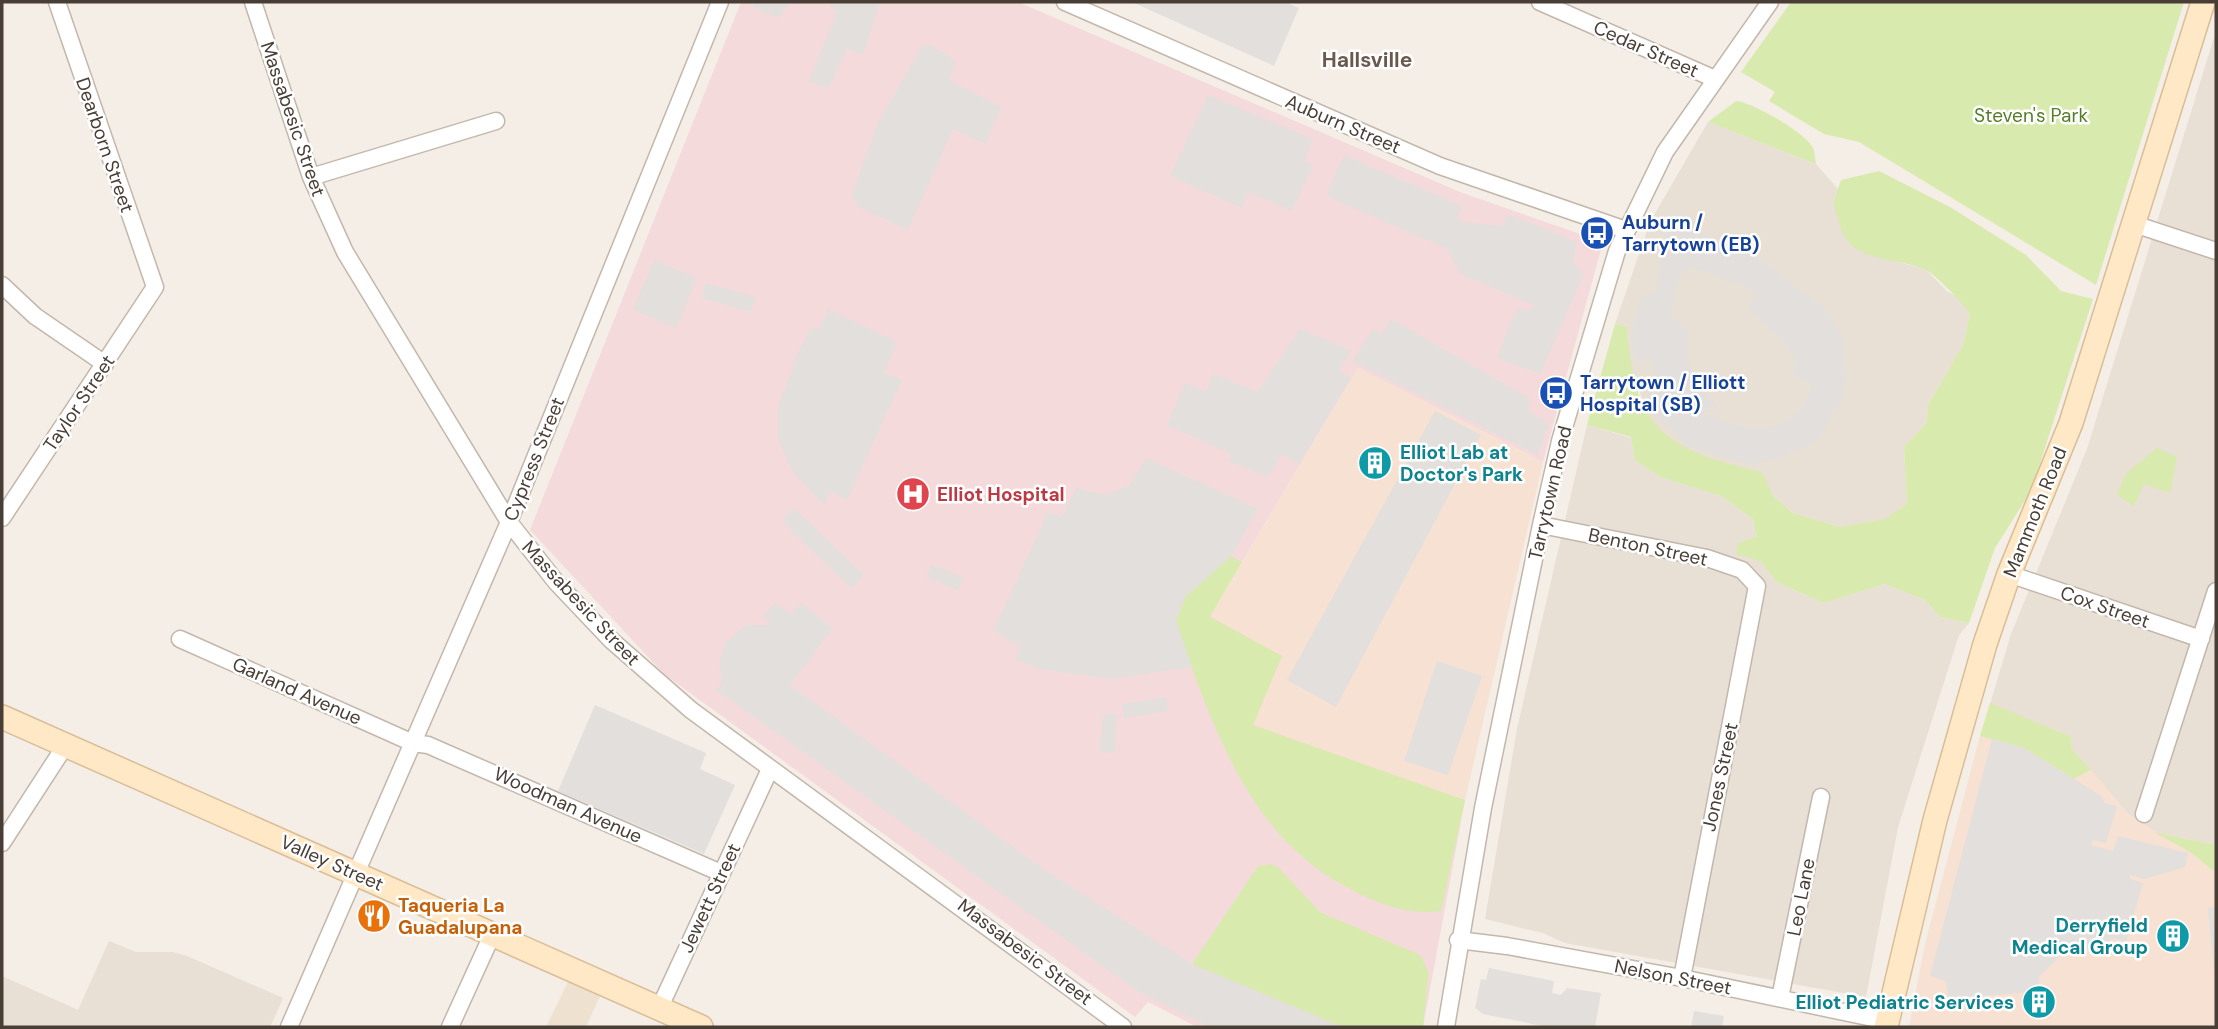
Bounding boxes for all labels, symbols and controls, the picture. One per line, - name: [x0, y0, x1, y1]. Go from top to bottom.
- street label: Cedar Street: [1589, 15, 1703, 83]
- street label: Massabesic Street: [255, 38, 331, 200]
- district label: Hallsville: [1322, 46, 1412, 74]
- street label: Dearborn Street: [70, 74, 140, 216]
- street label: Auburn Street: [1282, 88, 1404, 160]
- park label: Steven's Park: [1974, 103, 2088, 128]
- place label: Auburn / Tarrytown (EB): [1622, 210, 1759, 257]
- bus stop icon: Auburn / Tarrytown (EB): [1578, 214, 1616, 252]
- street label: Taylor Street: [38, 350, 120, 456]
- place label: Tarrytown / Elliott Hospital (SB): [1580, 370, 1746, 417]
- bus stop icon: Tarrytown / Elliott Hospital (SB): [1537, 374, 1575, 412]
- street label: Cypress Street: [498, 393, 570, 525]
- street label: Tarrytown Road: [1522, 423, 1578, 563]
- place label: Elliot Lab at Doctor's Park: [1400, 440, 1523, 487]
- street label: Mammoth Road: [1997, 443, 2073, 581]
- building icon: Elliot Lab at Doctor's Park: [1356, 444, 1394, 482]
- hospital icon: Elliot Hospital: [894, 475, 932, 513]
- place label: Elliot Hospital: [937, 482, 1065, 507]
- street label: Benton Street: [1586, 522, 1710, 572]
- street label: Massabesic Street: [517, 535, 645, 671]
- street label: Cox Street: [2057, 580, 2153, 634]
- street label: Garland Avenue: [229, 651, 365, 731]
- street label: Jones Street: [1696, 720, 1744, 834]
- street label: Woodman Avenue: [490, 761, 646, 849]
- street label: Valley Street: [277, 829, 387, 897]
- street label: Jewett Street: [674, 839, 746, 957]
- street label: Leo Lane: [1781, 856, 1821, 938]
- place label: Taqueria La Guadalupana: [398, 893, 522, 940]
- street label: Massabesic Street: [953, 893, 1097, 1011]
- restaurant icon: Taqueria La Guadalupana: [355, 897, 393, 935]
- place label: Derryfield Medical Group: [2012, 913, 2148, 960]
- building icon: Derryfield Medical Group: [2154, 917, 2192, 955]
- street label: Nelson Street: [1612, 953, 1734, 1001]
- building icon: Elliot Pediatric Services: [2020, 983, 2058, 1021]
- place label: Elliot Pediatric Services: [1795, 990, 2014, 1015]

